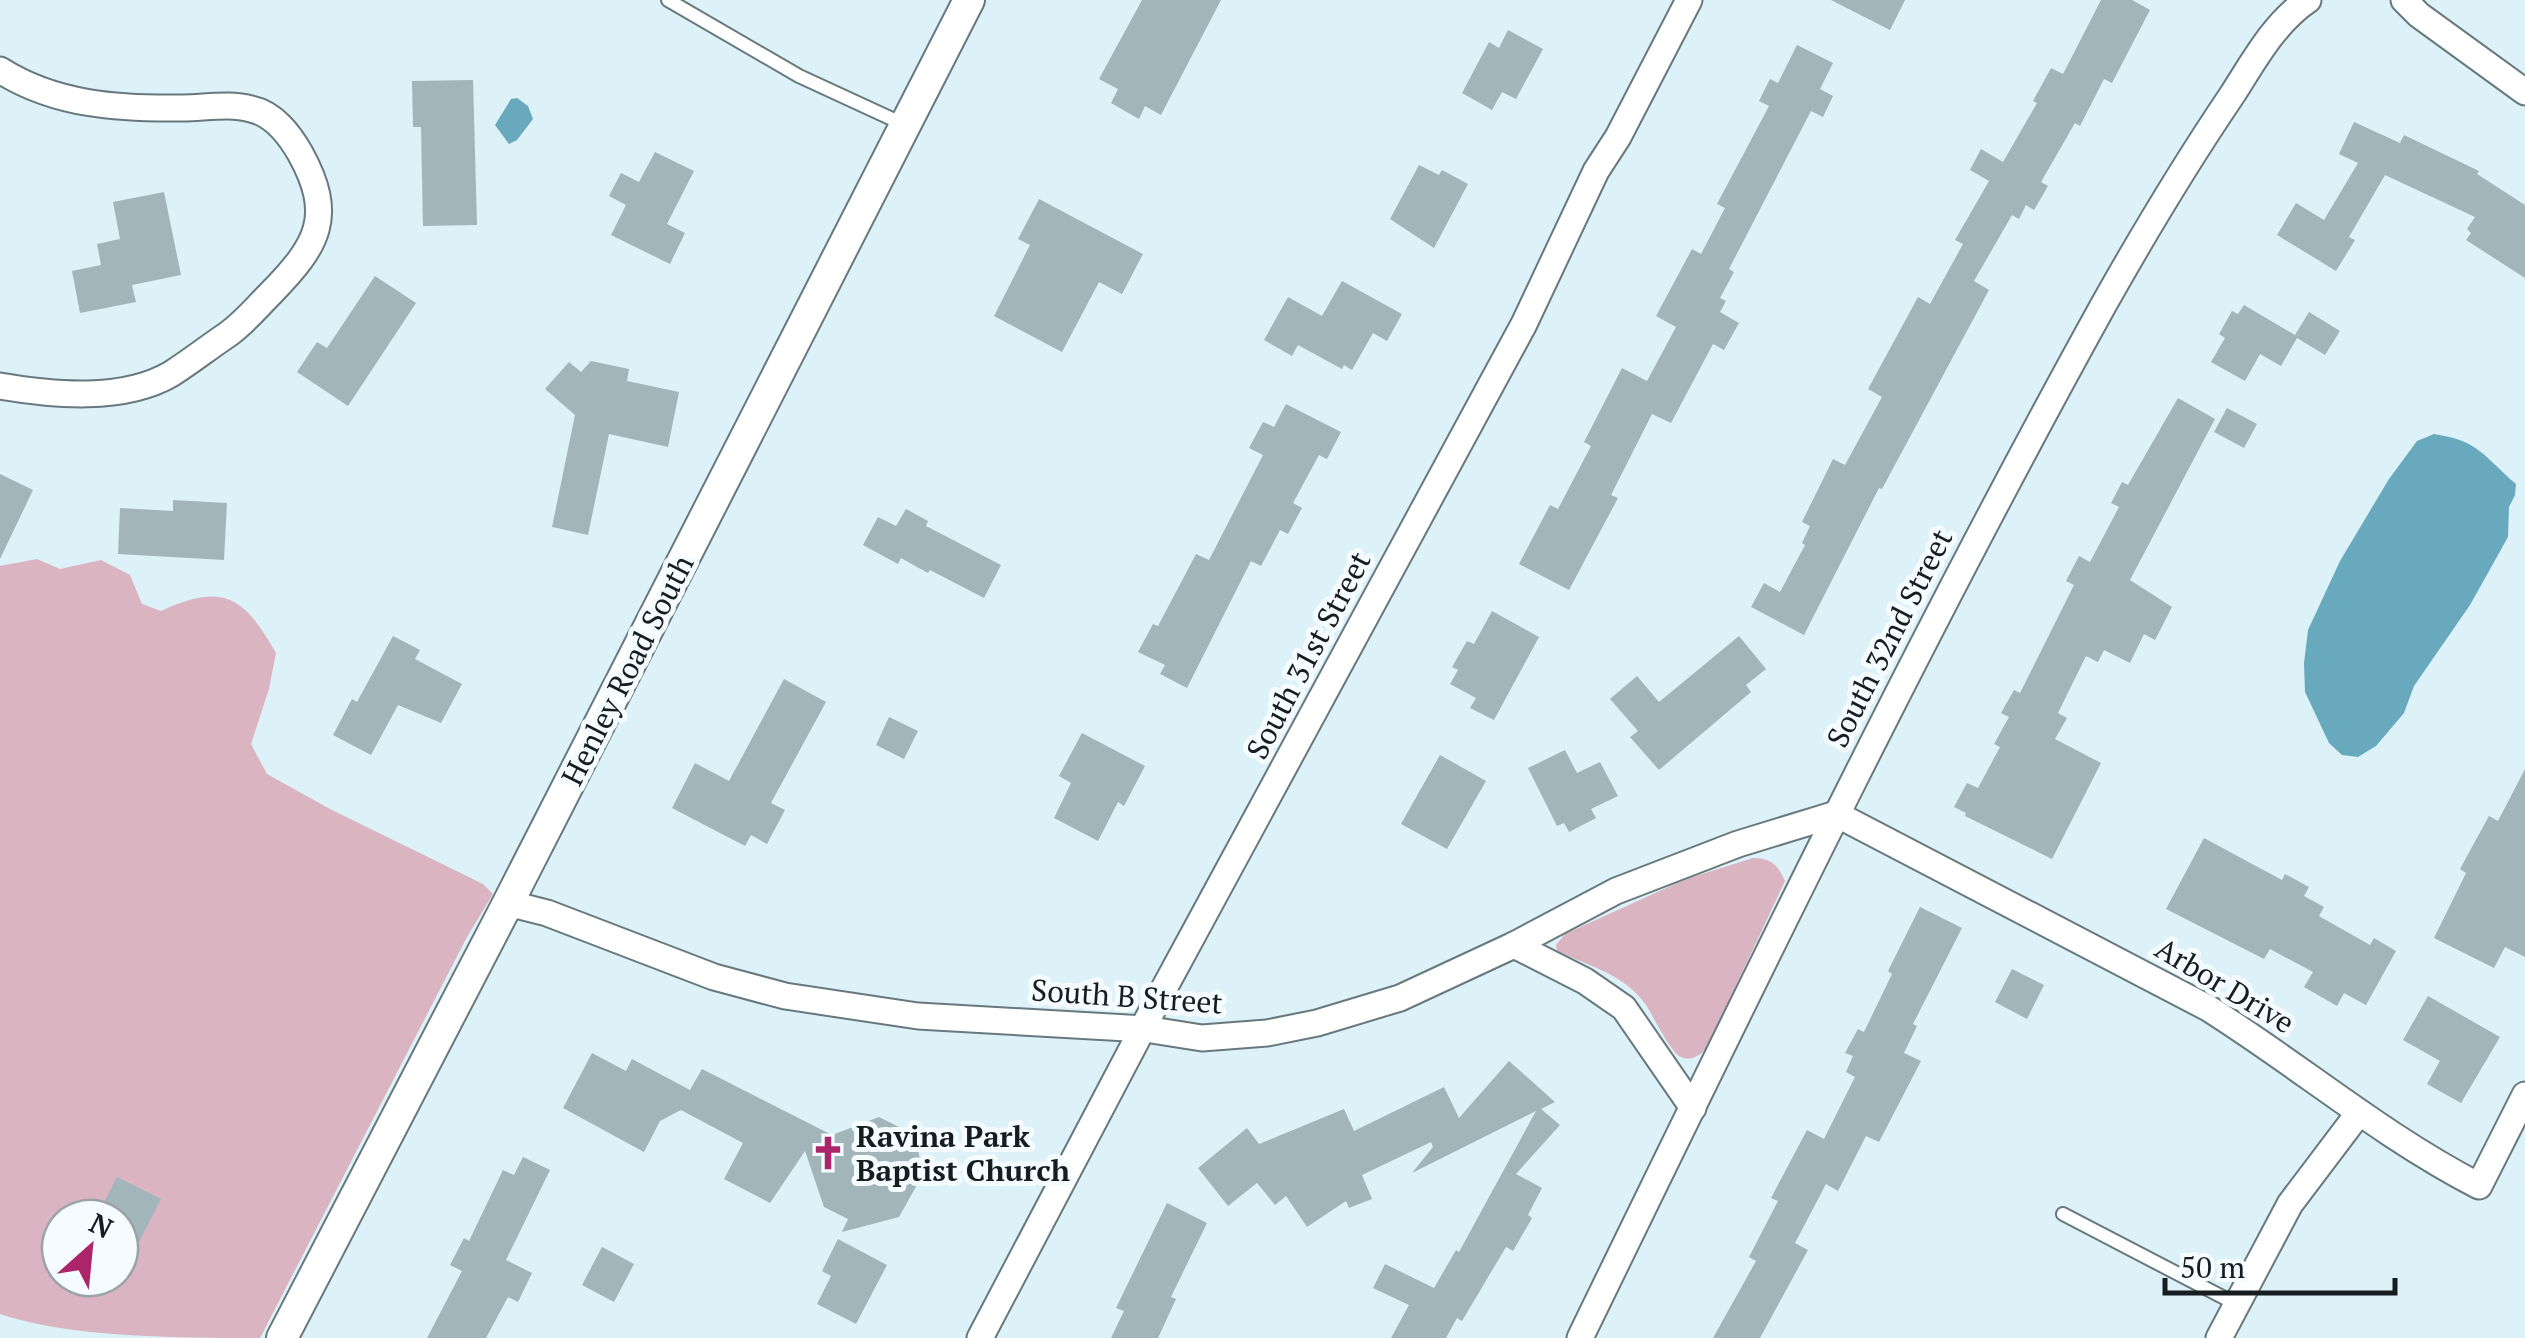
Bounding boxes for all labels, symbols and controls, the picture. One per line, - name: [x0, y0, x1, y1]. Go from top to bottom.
- street label: South 32nd Street: [1817, 522, 1961, 754]
- street label: South 31st Street: [1237, 544, 1379, 766]
- street label: Henley Road South: [552, 548, 703, 792]
- street label: Arbor Drive: [2148, 928, 2302, 1042]
- street label: South B Street: [1030, 969, 1224, 1023]
- place label: Ravina Park Baptist Church: [856, 1116, 1070, 1190]
- church icon: Ravina Park Baptist Church: [809, 1134, 847, 1172]
- north arrow: [40, 1198, 140, 1298]
- text: N: [84, 1204, 119, 1247]
- scale bar: [2165, 1233, 2395, 1295]
- text: 50 m: [2180, 1247, 2245, 1287]

